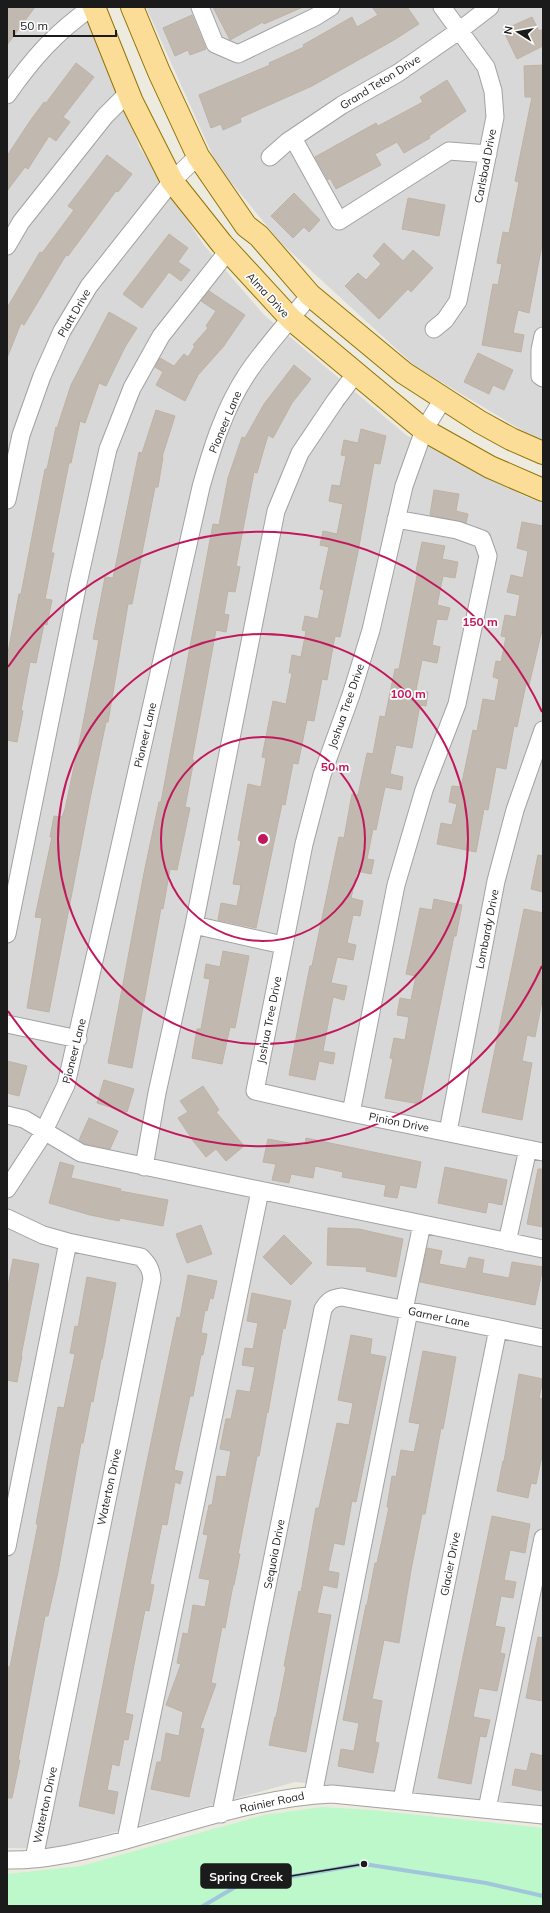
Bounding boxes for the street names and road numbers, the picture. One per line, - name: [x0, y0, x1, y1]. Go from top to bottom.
- street label: Grand Teton Drive: [337, 52, 423, 112]
- street label: Carlsbad Drive: [471, 128, 499, 204]
- street label: Alma Drive: [244, 270, 292, 320]
- street label: Platt Drive: [55, 286, 93, 340]
- street label: Pioneer Lane: [206, 389, 244, 455]
- street label: Joshua Tree Drive: [325, 662, 367, 750]
- street label: Pioneer Lane: [131, 701, 159, 769]
- street label: Lombardy Drive: [472, 888, 502, 970]
- street label: Joshua Tree Drive: [254, 975, 284, 1065]
- street label: Pioneer Lane: [59, 1017, 89, 1085]
- street label: Pinion Drive: [368, 1109, 430, 1135]
- street label: Garner Lane: [407, 1304, 471, 1330]
- street label: Waterton Drive: [94, 1447, 124, 1527]
- street label: Sequoia Drive: [260, 1518, 288, 1590]
- street label: Glacier Drive: [437, 1531, 463, 1597]
- street label: Waterton Drive: [30, 1765, 60, 1845]
- street label: Rainier Road: [238, 1788, 306, 1816]

